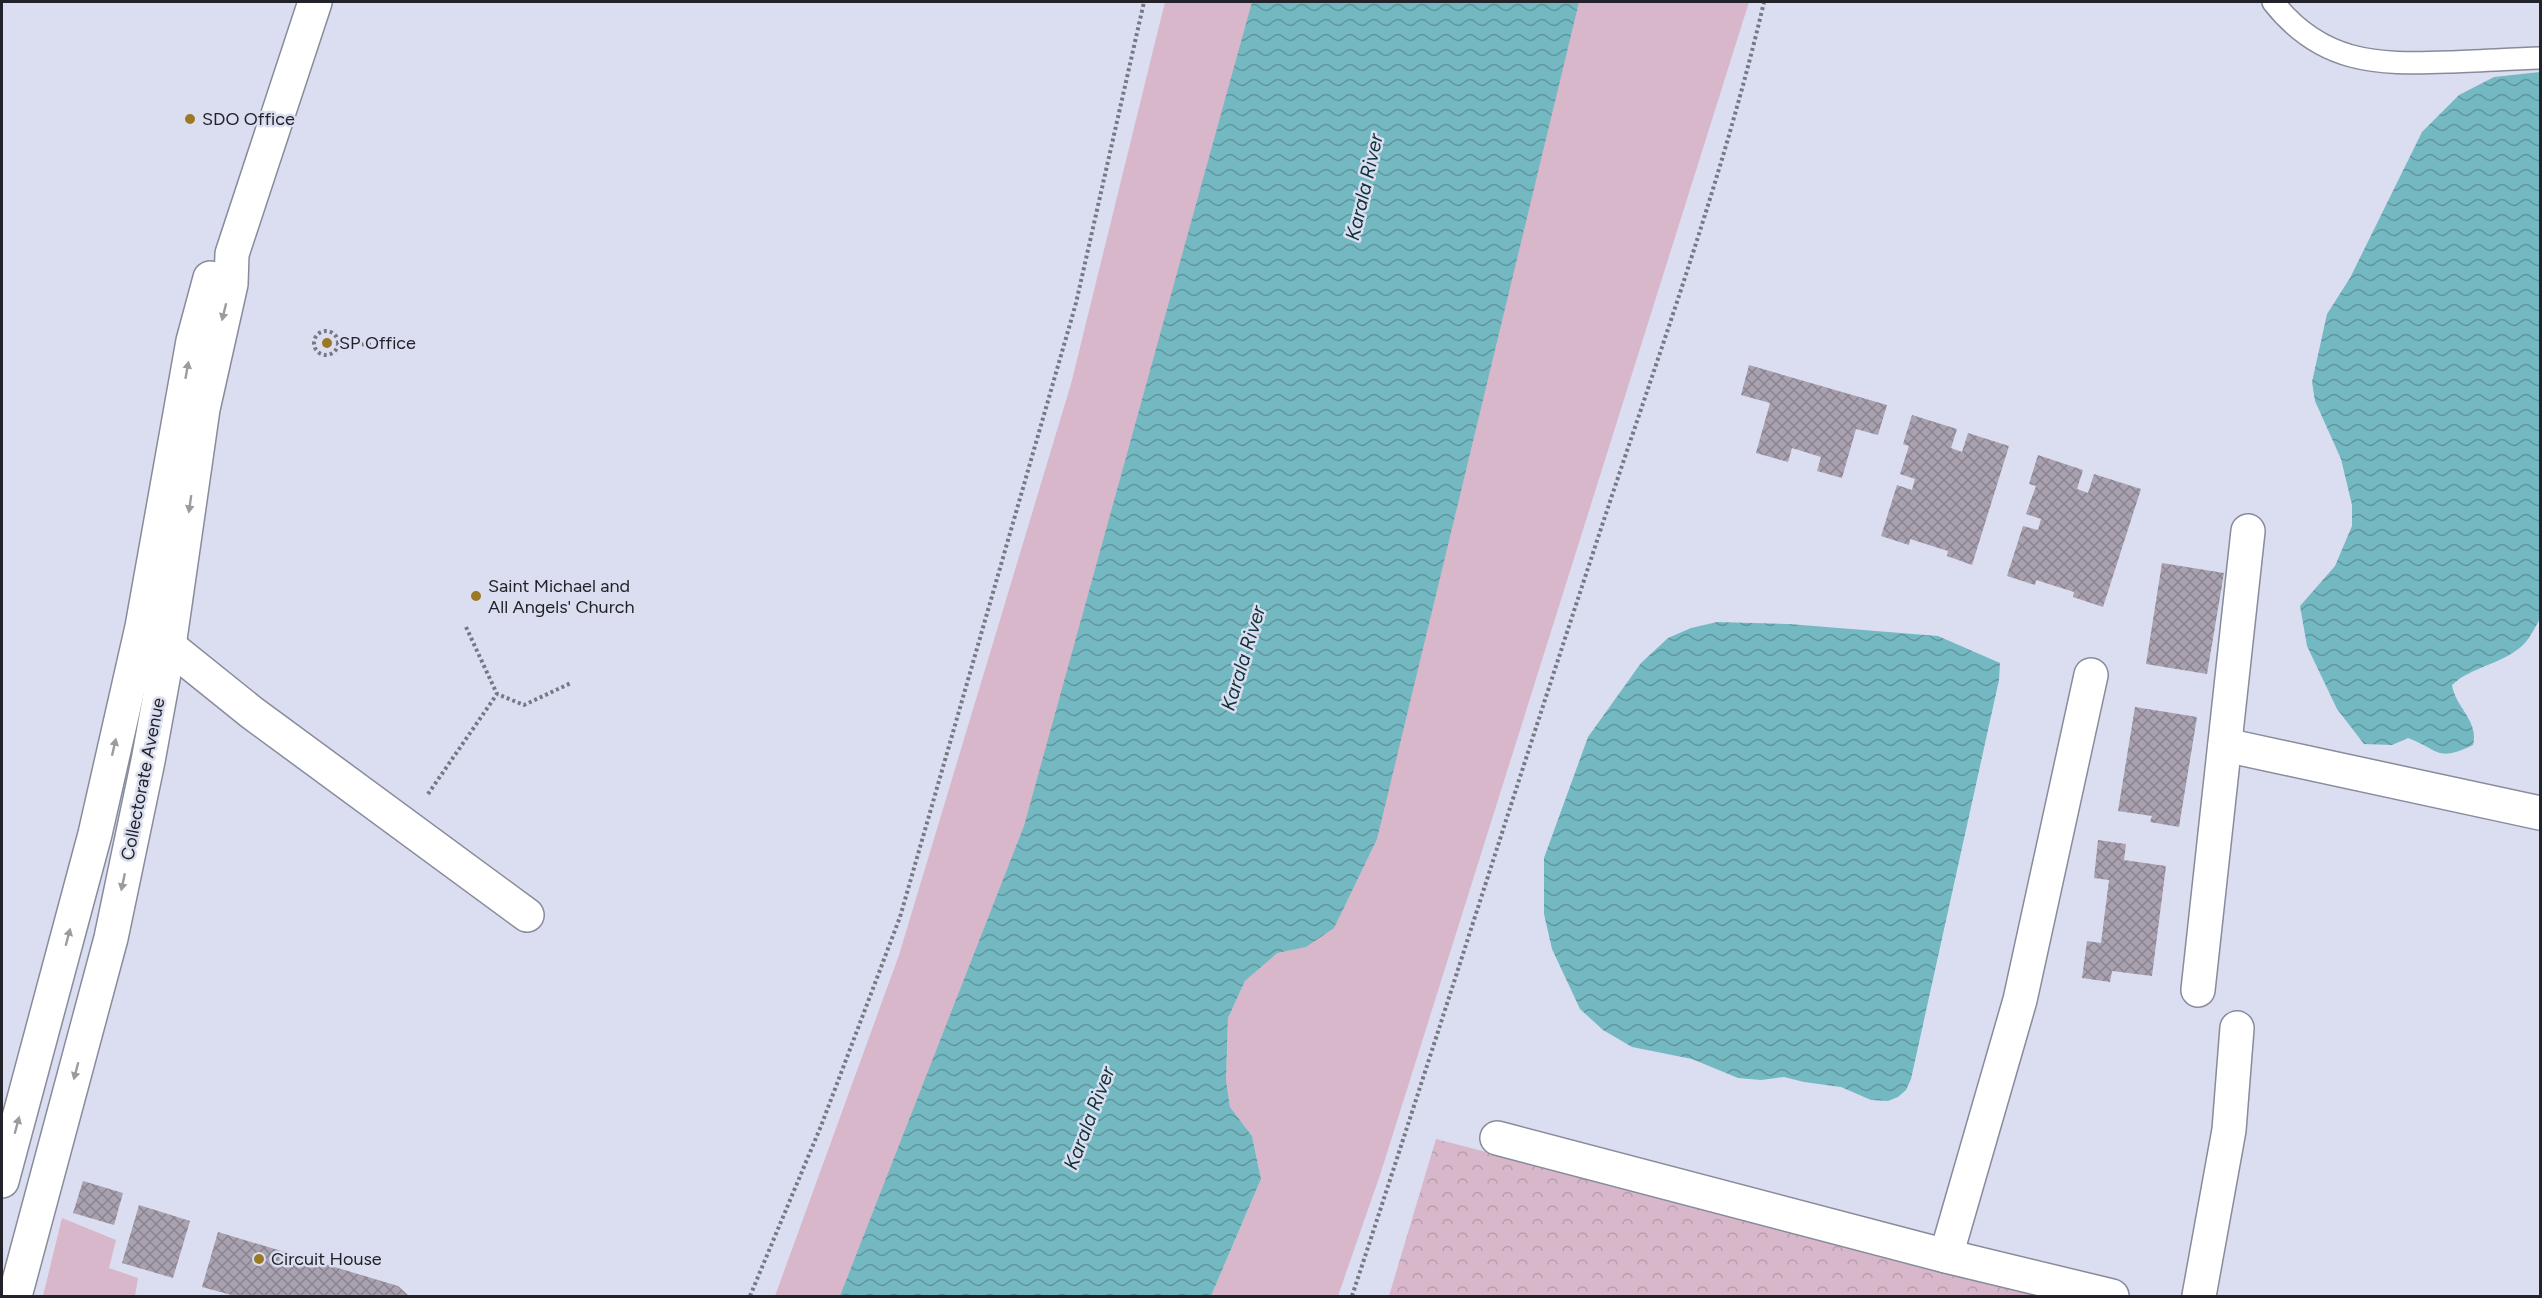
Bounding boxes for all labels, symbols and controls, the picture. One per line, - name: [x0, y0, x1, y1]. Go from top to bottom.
- place label: SDO Office: [202, 108, 295, 130]
- marker: SDO Office: [183, 112, 197, 126]
- water label: Karala River: [1340, 130, 1388, 243]
- one-way arrow: [219, 303, 229, 321]
- place label: SP Office: [339, 332, 416, 354]
- marker: SP Office: [320, 336, 334, 350]
- one-way arrow: [183, 361, 192, 380]
- one-way arrow: [185, 494, 194, 513]
- place label: Saint Michael and All Angels' Church: [488, 575, 635, 618]
- marker: Saint Michael and All Angels' Church: [469, 589, 483, 603]
- water label: Karala River: [1216, 601, 1271, 713]
- street label: Collectorate Avenue: [116, 696, 170, 862]
- one-way arrow: [110, 738, 120, 757]
- one-way arrow: [117, 872, 127, 891]
- one-way arrow: [63, 927, 73, 946]
- one-way arrow: [70, 1062, 80, 1080]
- water label: Karala River: [1058, 1062, 1120, 1173]
- one-way arrow: [13, 1116, 22, 1134]
- place label: Circuit House: [271, 1248, 382, 1270]
- marker: Circuit House: [252, 1252, 266, 1266]

